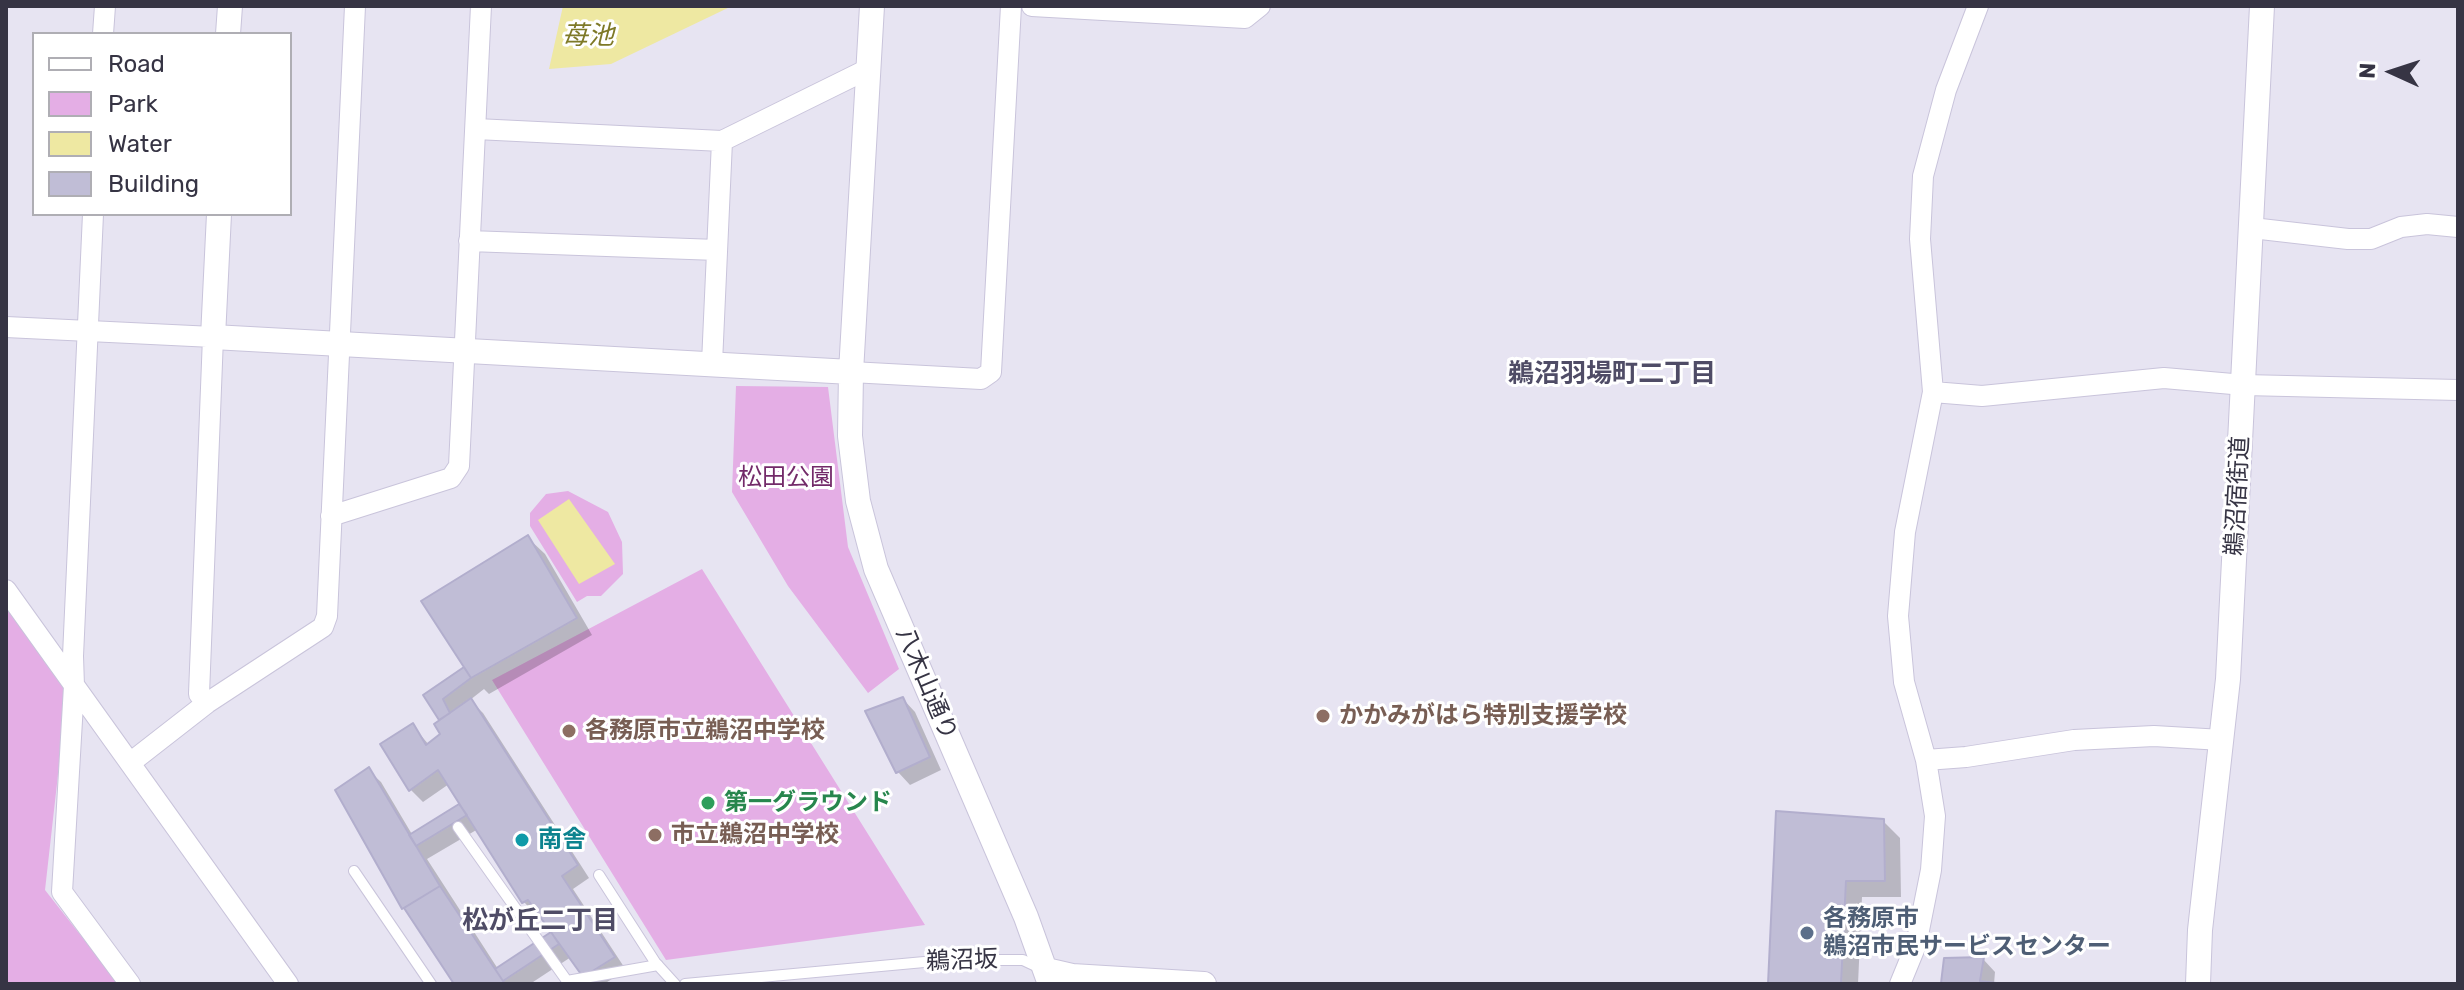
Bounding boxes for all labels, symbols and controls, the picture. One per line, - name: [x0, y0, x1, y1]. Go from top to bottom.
- water label: 苺池: [562, 20, 614, 52]
- legend: [32, 32, 292, 216]
- north arrow: [2352, 32, 2432, 112]
- text: Road: [108, 50, 165, 78]
- text: N: [2354, 62, 2381, 79]
- text: Park: [108, 90, 158, 118]
- text: Water: [108, 130, 172, 158]
- text: Building: [108, 170, 199, 198]
- district label: 鵜沼羽場町二丁目: [1508, 358, 1716, 390]
- street label: 鵜沼宿街道: [2220, 435, 2256, 557]
- park label: 松田公園: [738, 464, 834, 492]
- street label: 八木山通り: [889, 623, 963, 745]
- place label: かかみがはら特別支援学校: [1339, 702, 1627, 730]
- marker: かかみがはら特別支援学校: [1314, 707, 1332, 725]
- place label: 各務原市立鵜沼中学校: [585, 717, 825, 745]
- marker: 各務原市立鵜沼中学校: [560, 722, 578, 740]
- place label: 第一グラウンド: [724, 789, 892, 817]
- marker: 第一グラウンド: [699, 794, 717, 812]
- place label: 市立鵜沼中学校: [671, 821, 839, 849]
- place label: 南舎: [538, 826, 586, 854]
- marker: 市立鵜沼中学校: [646, 826, 664, 844]
- marker: 南舎: [513, 831, 531, 849]
- district label: 松が丘二丁目: [462, 905, 618, 937]
- place label: 各務原市 鵜沼市民サービスセンター: [1823, 905, 2111, 961]
- marker: 各務原市 鵜沼市民サービスセンター: [1798, 924, 1816, 942]
- street label: 鵜沼坂: [926, 945, 998, 977]

